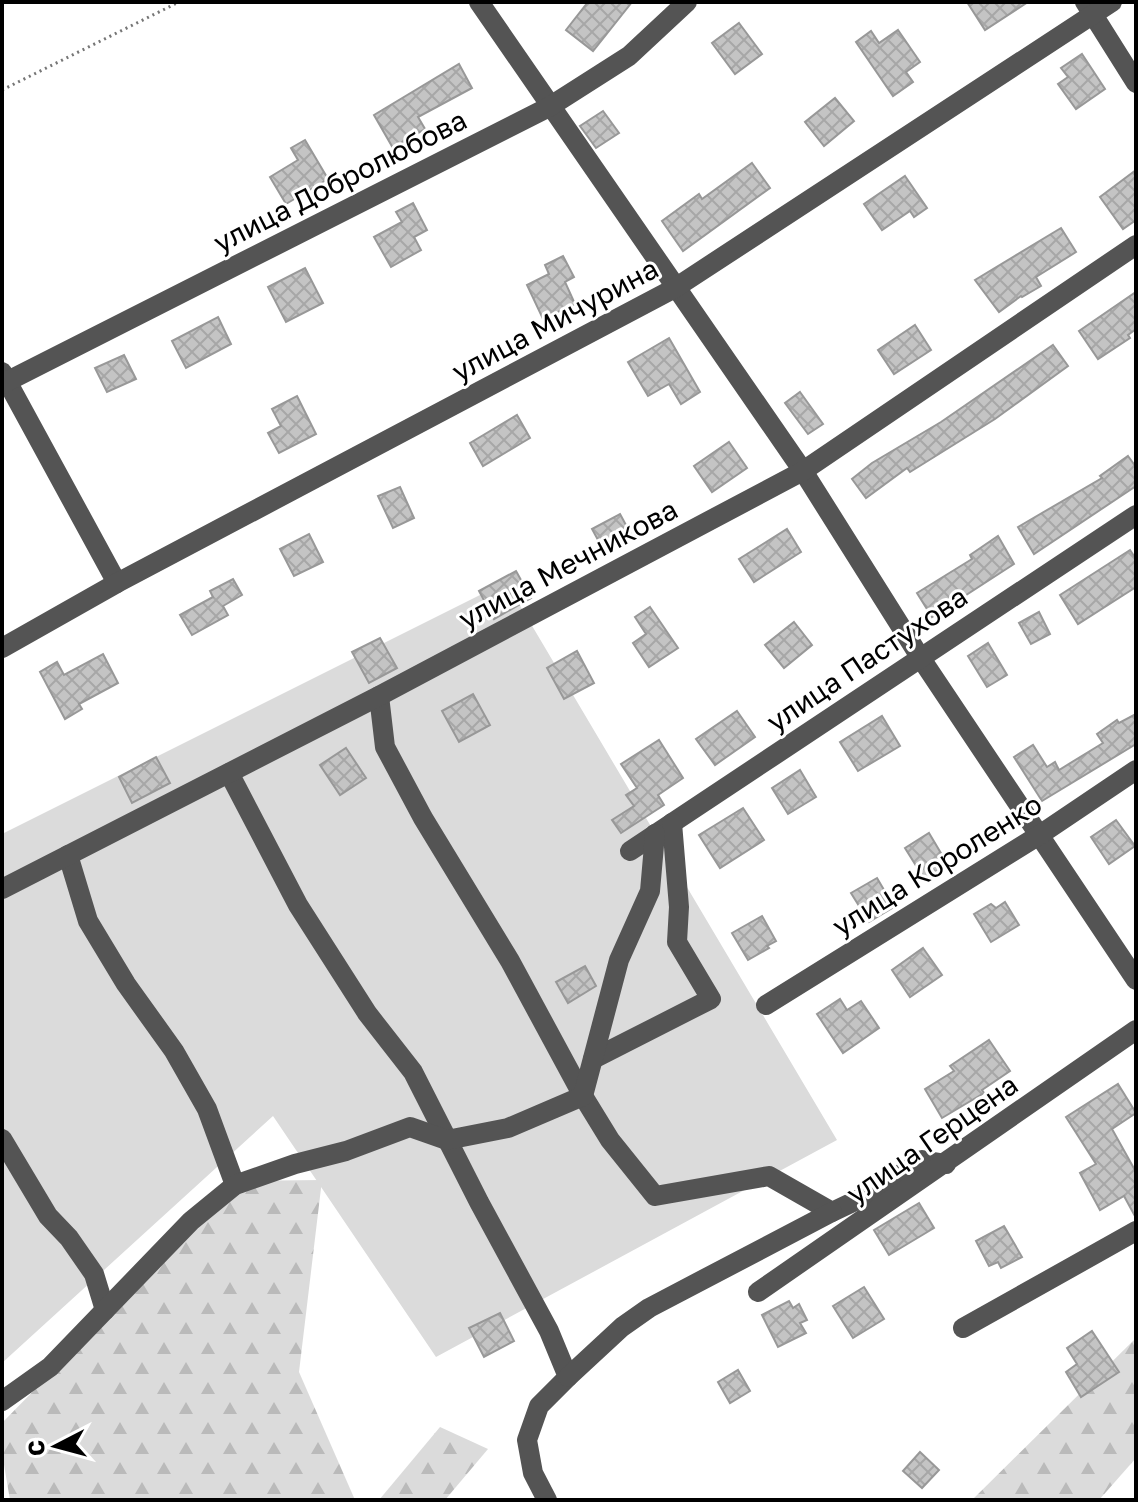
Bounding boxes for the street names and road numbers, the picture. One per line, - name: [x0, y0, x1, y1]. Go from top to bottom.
- street label: улица Добролюбова: [208, 102, 472, 259]
- street label: улица Мичурина: [446, 251, 663, 388]
- street label: улица Мечникова: [453, 492, 683, 635]
- street label: улица Пастухова: [760, 579, 973, 738]
- street label: улица Короленко: [826, 787, 1048, 942]
- street label: улица Герцена: [840, 1067, 1024, 1210]

